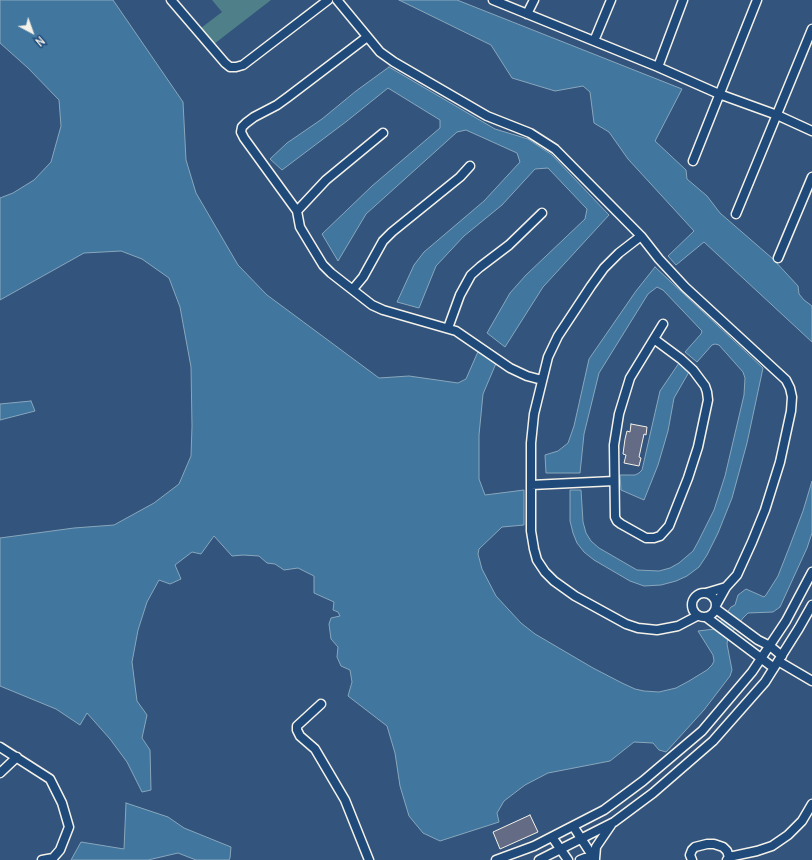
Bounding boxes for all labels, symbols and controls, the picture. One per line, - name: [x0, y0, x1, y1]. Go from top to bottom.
- north arrow: [12, 12, 52, 52]
- text: N: [32, 33, 47, 49]

